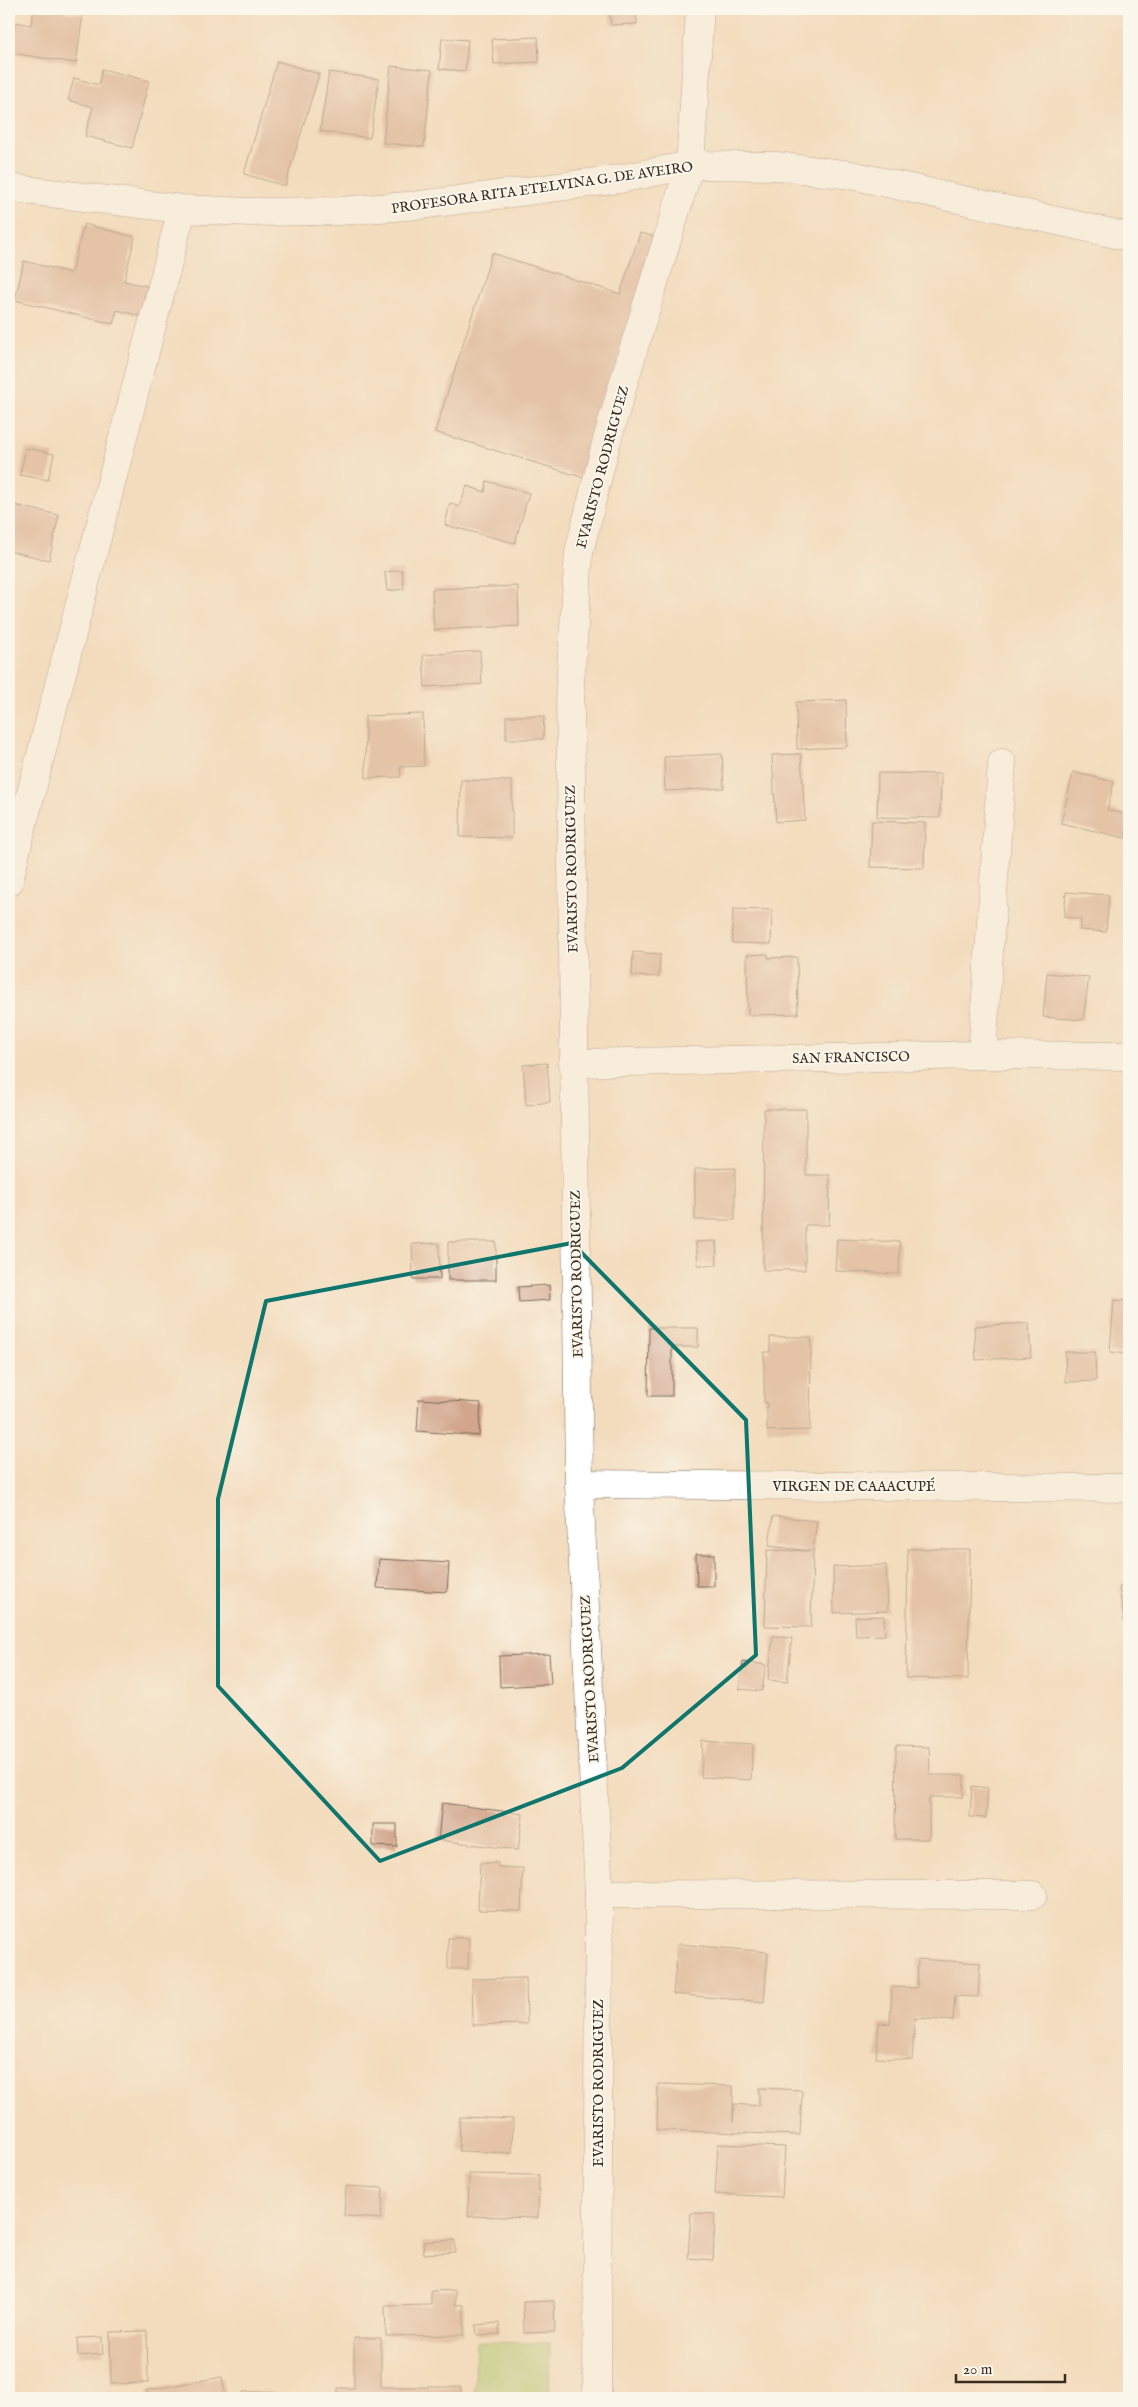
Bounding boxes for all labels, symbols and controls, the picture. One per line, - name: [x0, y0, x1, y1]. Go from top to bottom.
- street label: PROFESORA RITA ETELVINA G. DE AVEIRO: [390, 158, 694, 218]
- street label: EVARISTO RODRIGUEZ: [573, 384, 633, 551]
- street label: EVARISTO RODRIGUEZ: [562, 785, 582, 953]
- street label: SAN FRANCISCO: [792, 1048, 910, 1068]
- street label: EVARISTO RODRIGUEZ: [567, 1190, 587, 1358]
- street label: VIRGEN DE CAAACUPÉ: [771, 1477, 936, 1496]
- street label: EVARISTO RODRIGUEZ: [577, 1594, 603, 1763]
- street label: EVARISTO RODRIGUEZ: [590, 1999, 608, 2167]
- scale bar: [956, 2352, 1064, 2384]
- text: 20 m: [963, 2360, 993, 2379]

